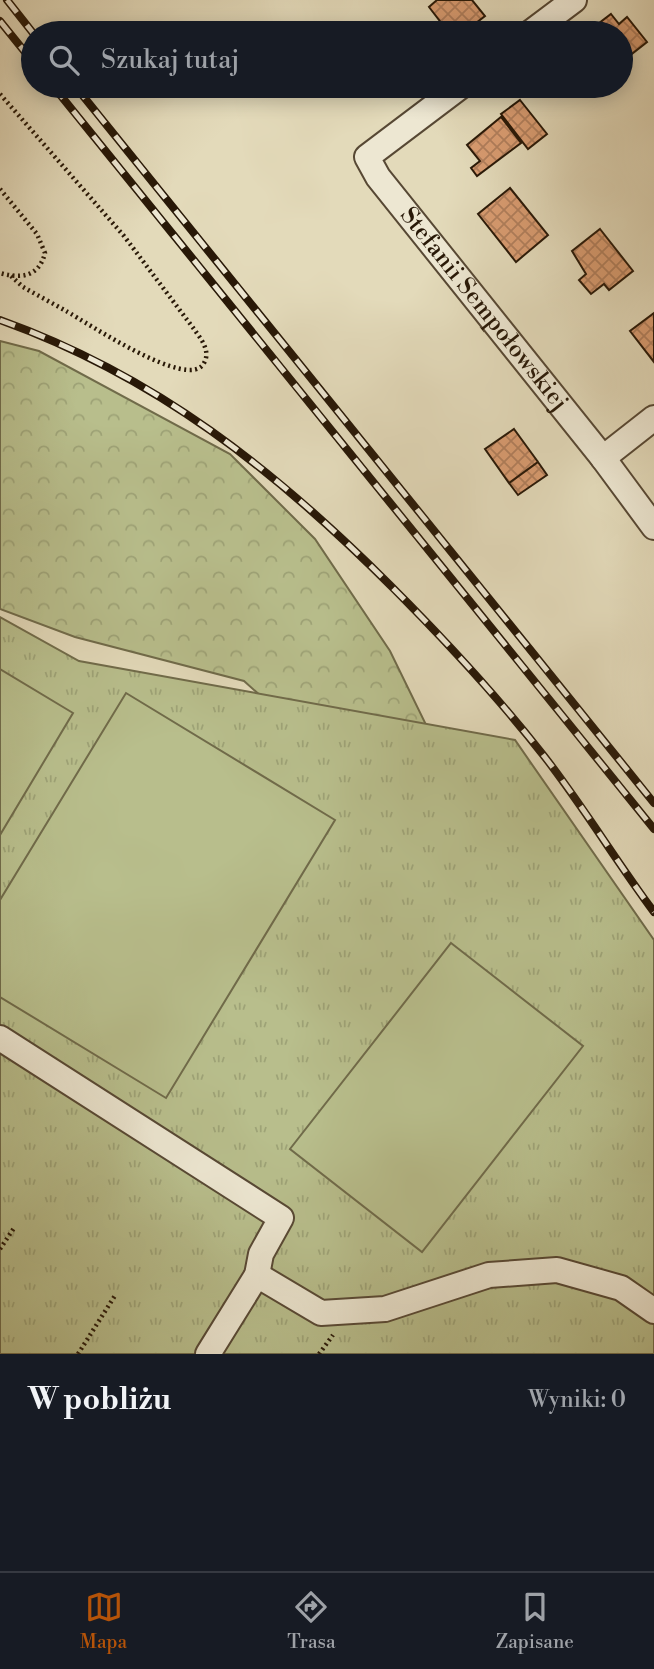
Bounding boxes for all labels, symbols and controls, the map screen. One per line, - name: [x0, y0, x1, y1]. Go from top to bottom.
- search box: [21, 21, 633, 98]
- icon: search: [45, 41, 83, 79]
- text: Szukaj tutaj: [101, 44, 240, 76]
- street label: Stefanii Sempołowskiej: [393, 201, 574, 417]
- text: W pobliżu: [28, 1381, 171, 1419]
- text: Wyniki: 0: [528, 1386, 626, 1414]
- tab: Mapa: [80, 1588, 127, 1654]
- tab: Trasa: [287, 1588, 336, 1654]
- tab: Zapisane: [496, 1588, 574, 1654]

